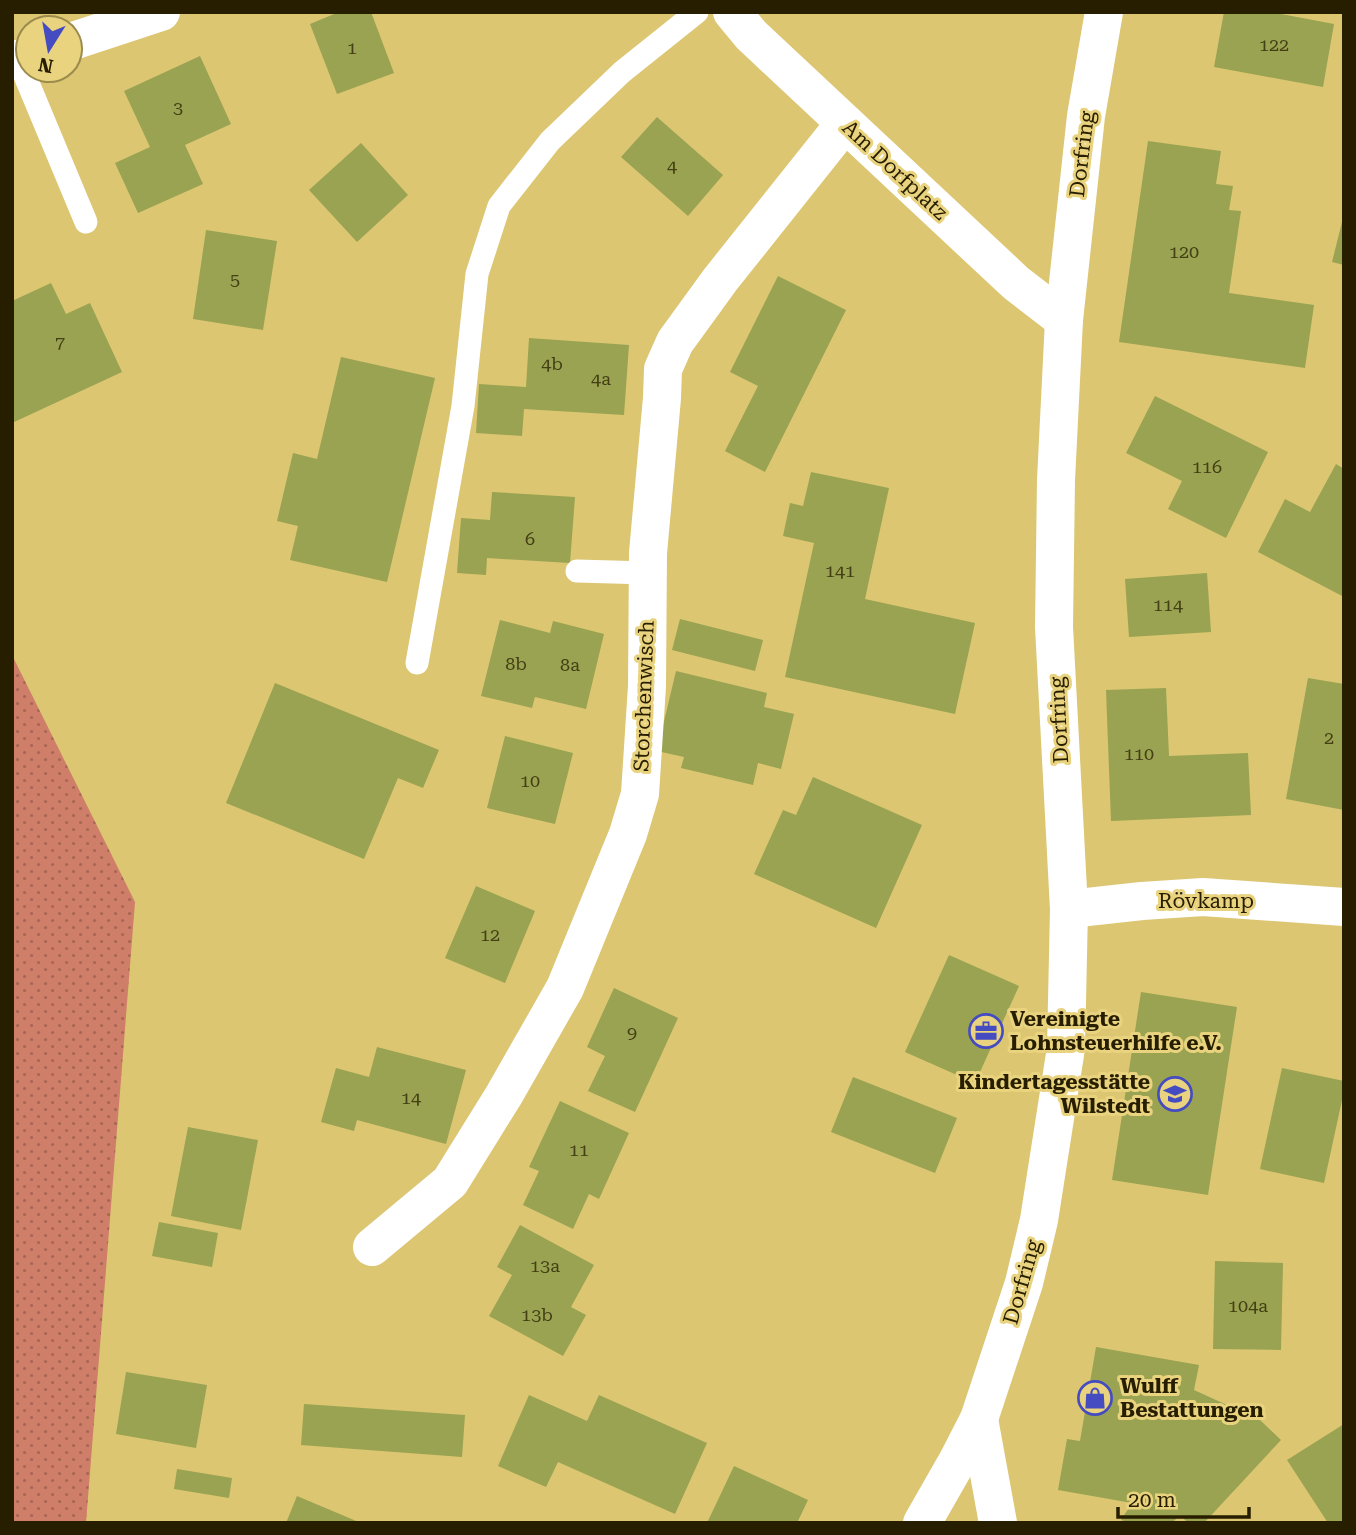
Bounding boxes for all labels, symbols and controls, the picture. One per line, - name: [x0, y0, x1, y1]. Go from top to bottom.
- north arrow: [14, 14, 84, 84]
- house number: 122: [1259, 34, 1289, 55]
- house number: 1: [347, 37, 357, 58]
- text: N: [36, 52, 55, 78]
- house number: 3: [173, 97, 183, 118]
- street label: Dorfring: [1065, 109, 1099, 199]
- street label: Am Dorfplatz: [838, 115, 952, 225]
- house number: 4: [667, 155, 677, 176]
- house number: 120: [1169, 241, 1199, 262]
- house number: 5: [230, 269, 240, 290]
- house number: 7: [55, 332, 65, 353]
- house number: 4b: [541, 353, 563, 374]
- house number: 4a: [591, 368, 611, 389]
- house number: 116: [1192, 456, 1222, 477]
- house number: 6: [525, 528, 535, 549]
- house number: 141: [825, 560, 855, 581]
- house number: 114: [1153, 594, 1183, 615]
- street label: Storchenwisch: [629, 619, 659, 772]
- house number: 8b: [505, 653, 527, 674]
- house number: 8a: [560, 654, 580, 675]
- street label: Dorfring: [1045, 676, 1073, 764]
- house number: 2: [1324, 727, 1334, 748]
- house number: 110: [1124, 743, 1154, 764]
- house number: 10: [520, 770, 540, 791]
- street label: Rövkamp: [1158, 889, 1254, 913]
- house number: 12: [480, 924, 500, 945]
- place label: Vereinigte Lohnsteuerhilfe e.V.: [1010, 1007, 1222, 1055]
- office icon: Vereinigte Lohnsteuerhilfe e.V.: [967, 1012, 1005, 1050]
- house number: 9: [627, 1022, 637, 1043]
- place label: Kindertagesstätte Wilstedt: [958, 1070, 1150, 1118]
- school or university icon: Kindertagesstätte Wilstedt: [1156, 1075, 1194, 1113]
- house number: 14: [401, 1087, 421, 1108]
- house number: 11: [569, 1139, 589, 1160]
- street label: Dorfring: [999, 1237, 1046, 1327]
- house number: 13a: [530, 1255, 560, 1276]
- house number: 104a: [1228, 1295, 1268, 1316]
- house number: 13b: [521, 1304, 553, 1325]
- place label: Wulff Bestattungen: [1120, 1374, 1264, 1422]
- shop icon: Wulff Bestattungen: [1076, 1379, 1114, 1417]
- scale bar: [1118, 1476, 1249, 1520]
- text: 20 m: [1128, 1488, 1176, 1512]

